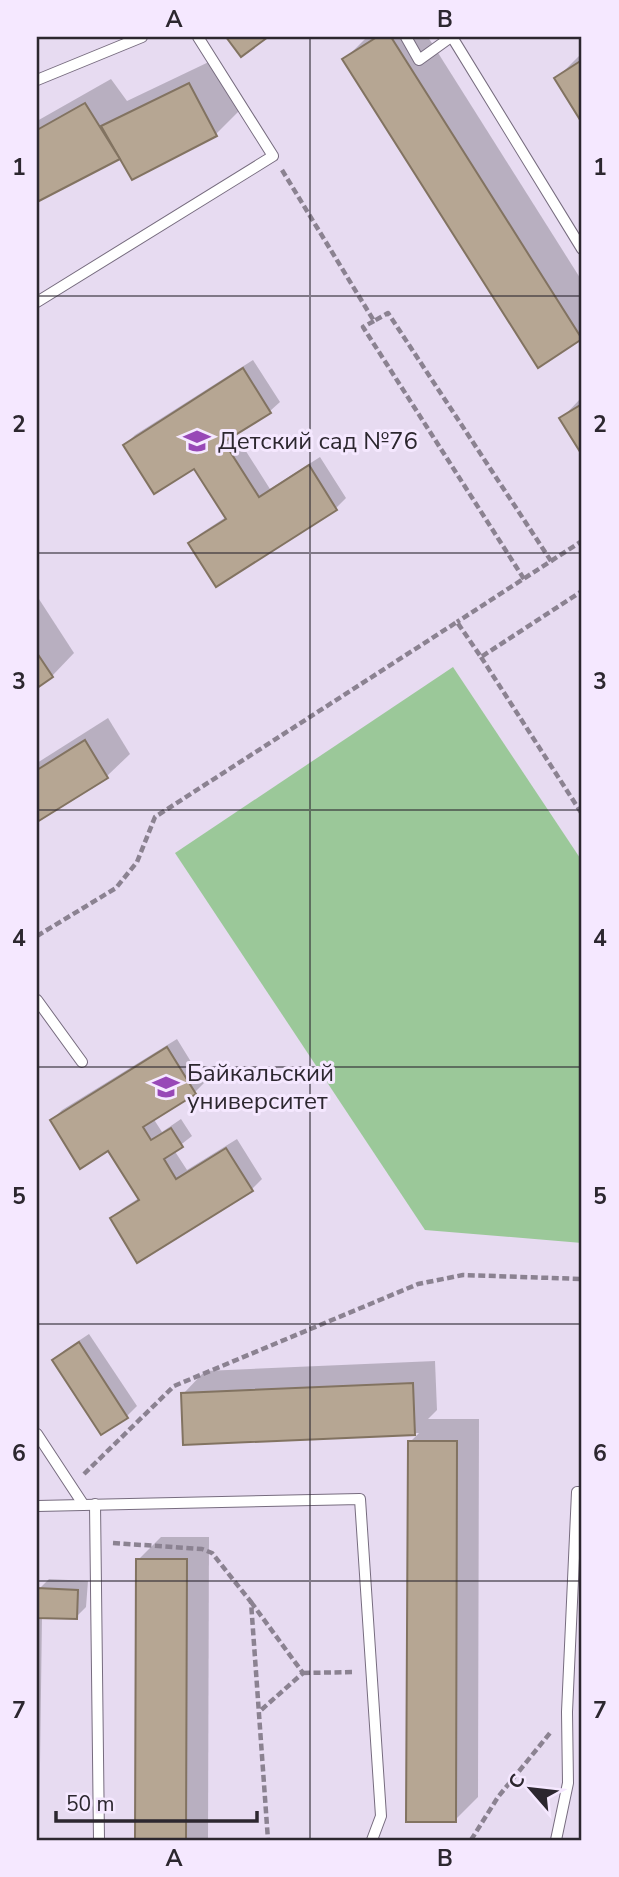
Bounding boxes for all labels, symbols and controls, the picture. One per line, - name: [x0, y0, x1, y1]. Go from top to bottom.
- text: A: [165, 4, 183, 35]
- text: B: [437, 4, 453, 35]
- text: 1: [12, 152, 26, 183]
- text: 1: [593, 152, 607, 183]
- text: 2: [12, 409, 26, 440]
- text: 2: [593, 409, 607, 440]
- place label: Детский сад №76: [218, 425, 418, 457]
- school or university icon: Детский сад №76: [182, 426, 212, 456]
- text: 3: [12, 666, 26, 697]
- text: 3: [593, 666, 607, 697]
- text: 4: [12, 923, 26, 954]
- text: 4: [593, 923, 607, 954]
- place label: Байкальский университет: [187, 1057, 334, 1117]
- school or university icon: Байкальский университет: [151, 1072, 181, 1102]
- text: 5: [12, 1181, 26, 1212]
- text: 5: [593, 1181, 607, 1212]
- text: 6: [12, 1438, 26, 1469]
- text: 6: [593, 1438, 607, 1469]
- text: 7: [12, 1695, 26, 1726]
- text: 7: [593, 1695, 607, 1726]
- north arrow: [496, 1755, 566, 1825]
- text: С: [502, 1770, 531, 1793]
- scale bar: [56, 1779, 257, 1823]
- text: 50 m: [66, 1790, 115, 1818]
- text: A: [165, 1843, 183, 1874]
- text: B: [437, 1843, 453, 1874]

